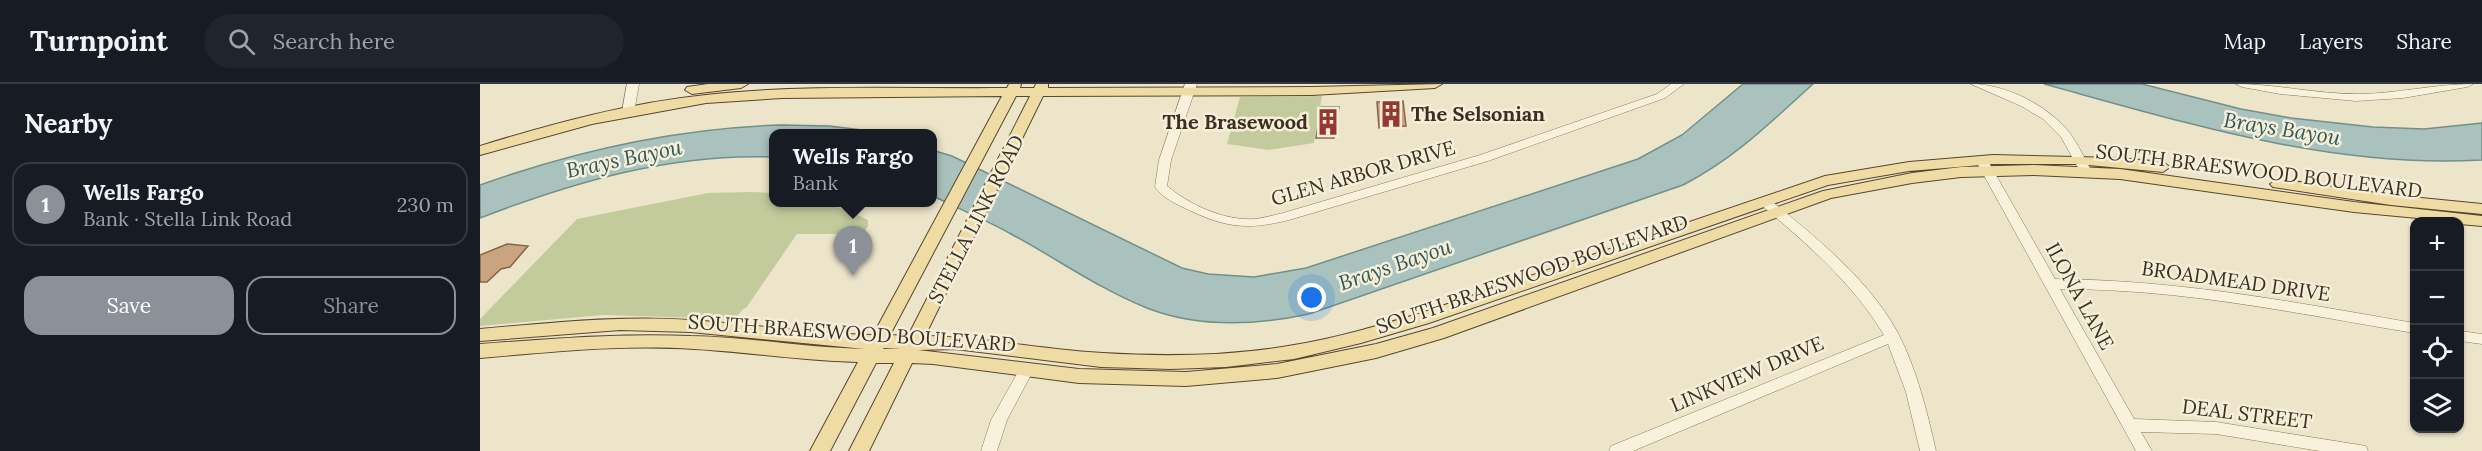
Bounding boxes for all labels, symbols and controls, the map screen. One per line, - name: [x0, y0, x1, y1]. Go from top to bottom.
- search box: [204, 14, 624, 68]
- text: Turnpoint: [30, 23, 168, 59]
- icon: search: [225, 25, 258, 58]
- text: Search here: [273, 27, 395, 55]
- text: Map: [2223, 28, 2266, 55]
- text: Layers: [2299, 28, 2363, 55]
- text: Share: [2396, 28, 2452, 55]
- building icon: The Selsonian: [1376, 99, 1406, 129]
- place label: The Selsonian: [1411, 101, 1545, 126]
- water label: Brays Bayou: [2222, 106, 2343, 151]
- text: Nearby: [24, 107, 112, 140]
- building icon: The Brasewood: [1313, 107, 1343, 137]
- place label: The Brasewood: [1163, 109, 1308, 134]
- popup: [769, 129, 937, 207]
- street label: STELLA LINK ROAD: [922, 130, 1029, 307]
- water label: Brays Bayou: [564, 133, 685, 184]
- street label: GLEN ARBOR DRIVE: [1268, 134, 1458, 211]
- street label: SOUTH BRAESWOOD BOULEVARD: [2094, 138, 2424, 203]
- text: Wells Fargo: [792, 142, 914, 170]
- text: Bank: [792, 170, 838, 195]
- text: Wells Fargo: [83, 178, 204, 206]
- text: 1: [41, 192, 50, 217]
- text: 230 m: [397, 192, 454, 217]
- text: Bank · Stella Link Road: [83, 206, 292, 231]
- street label: SOUTH BRAESWOOD BOULEVARD: [1372, 208, 1691, 339]
- map controls: [2410, 217, 2464, 433]
- button: +: [2410, 217, 2464, 271]
- pin: 1: [834, 226, 872, 276]
- water label: Brays Bayou: [1335, 232, 1455, 296]
- street label: ILONA LANE: [2041, 238, 2120, 354]
- street label: BROADMEAD DRIVE: [2140, 255, 2332, 306]
- button: −: [2410, 271, 2464, 325]
- button: Save: [24, 276, 234, 335]
- button: Share: [246, 276, 456, 335]
- your location: [1297, 283, 1326, 312]
- street label: SOUTH BRAESWOOD BOULEVARD: [687, 309, 1017, 356]
- button: locate: [2410, 325, 2464, 379]
- street label: LINKVIEW DRIVE: [1666, 330, 1827, 417]
- button: layers: [2410, 379, 2464, 433]
- street label: DEAL STREET: [2181, 393, 2314, 434]

